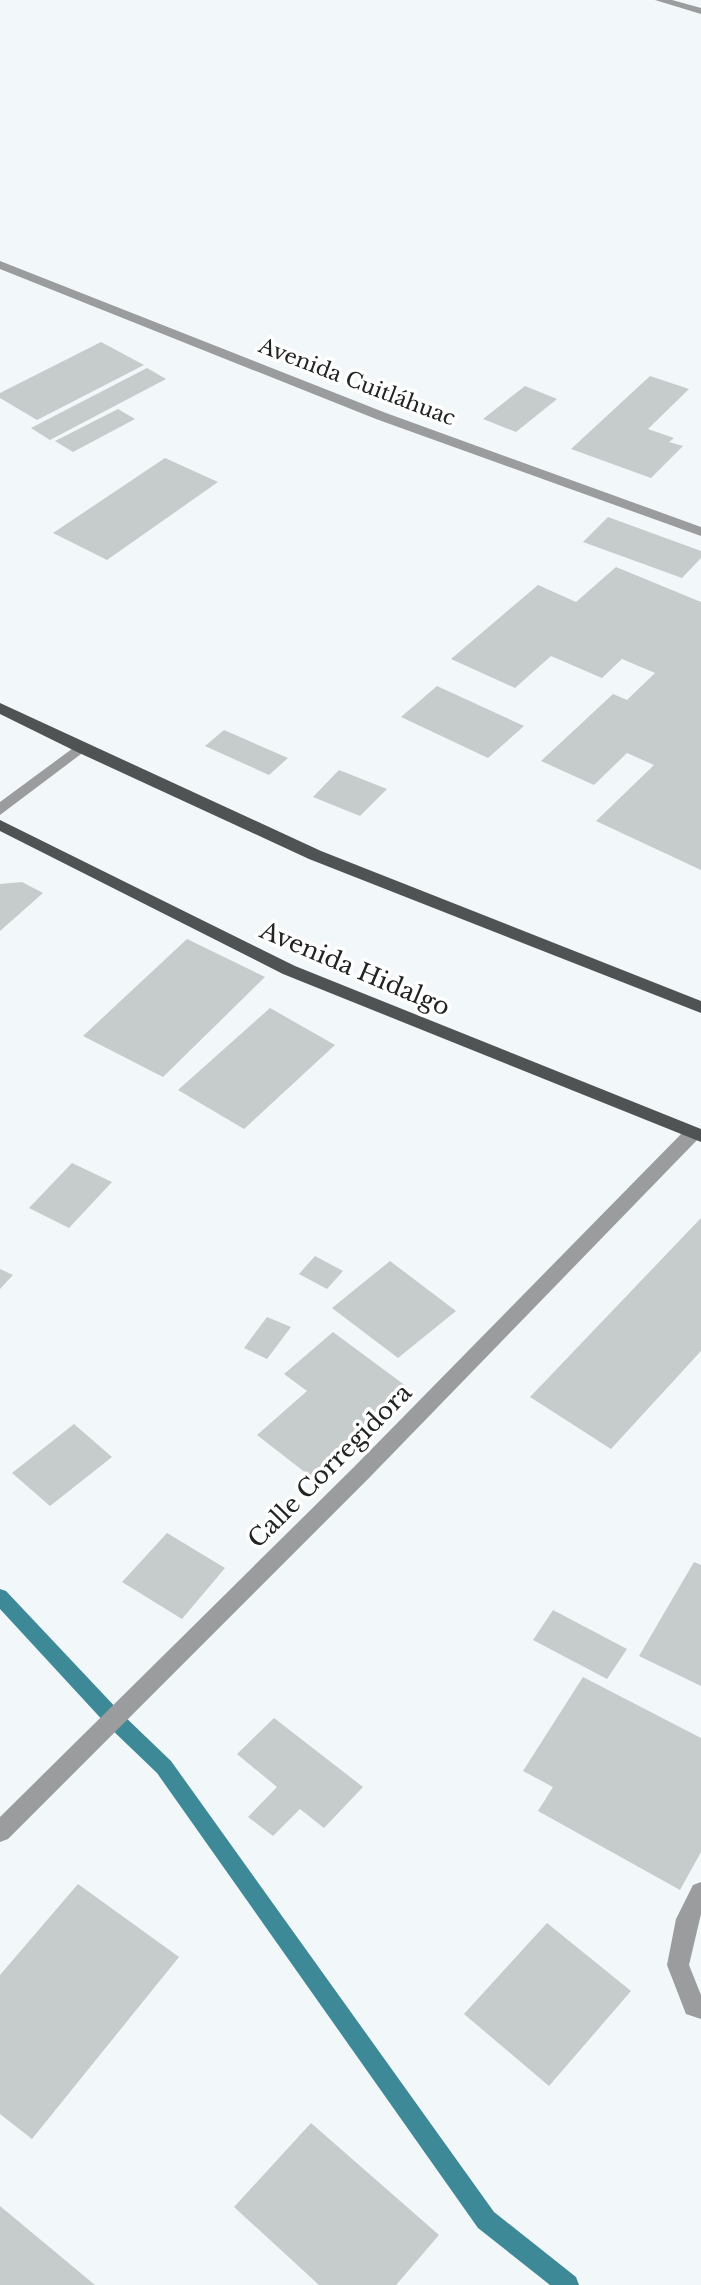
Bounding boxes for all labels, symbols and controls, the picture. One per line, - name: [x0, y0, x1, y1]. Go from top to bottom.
- street label: Avenida Cuitláhuac: [254, 332, 459, 431]
- street label: Avenida Hidalgo: [255, 915, 455, 1022]
- street label: Calle Corregidora: [242, 1377, 418, 1553]

